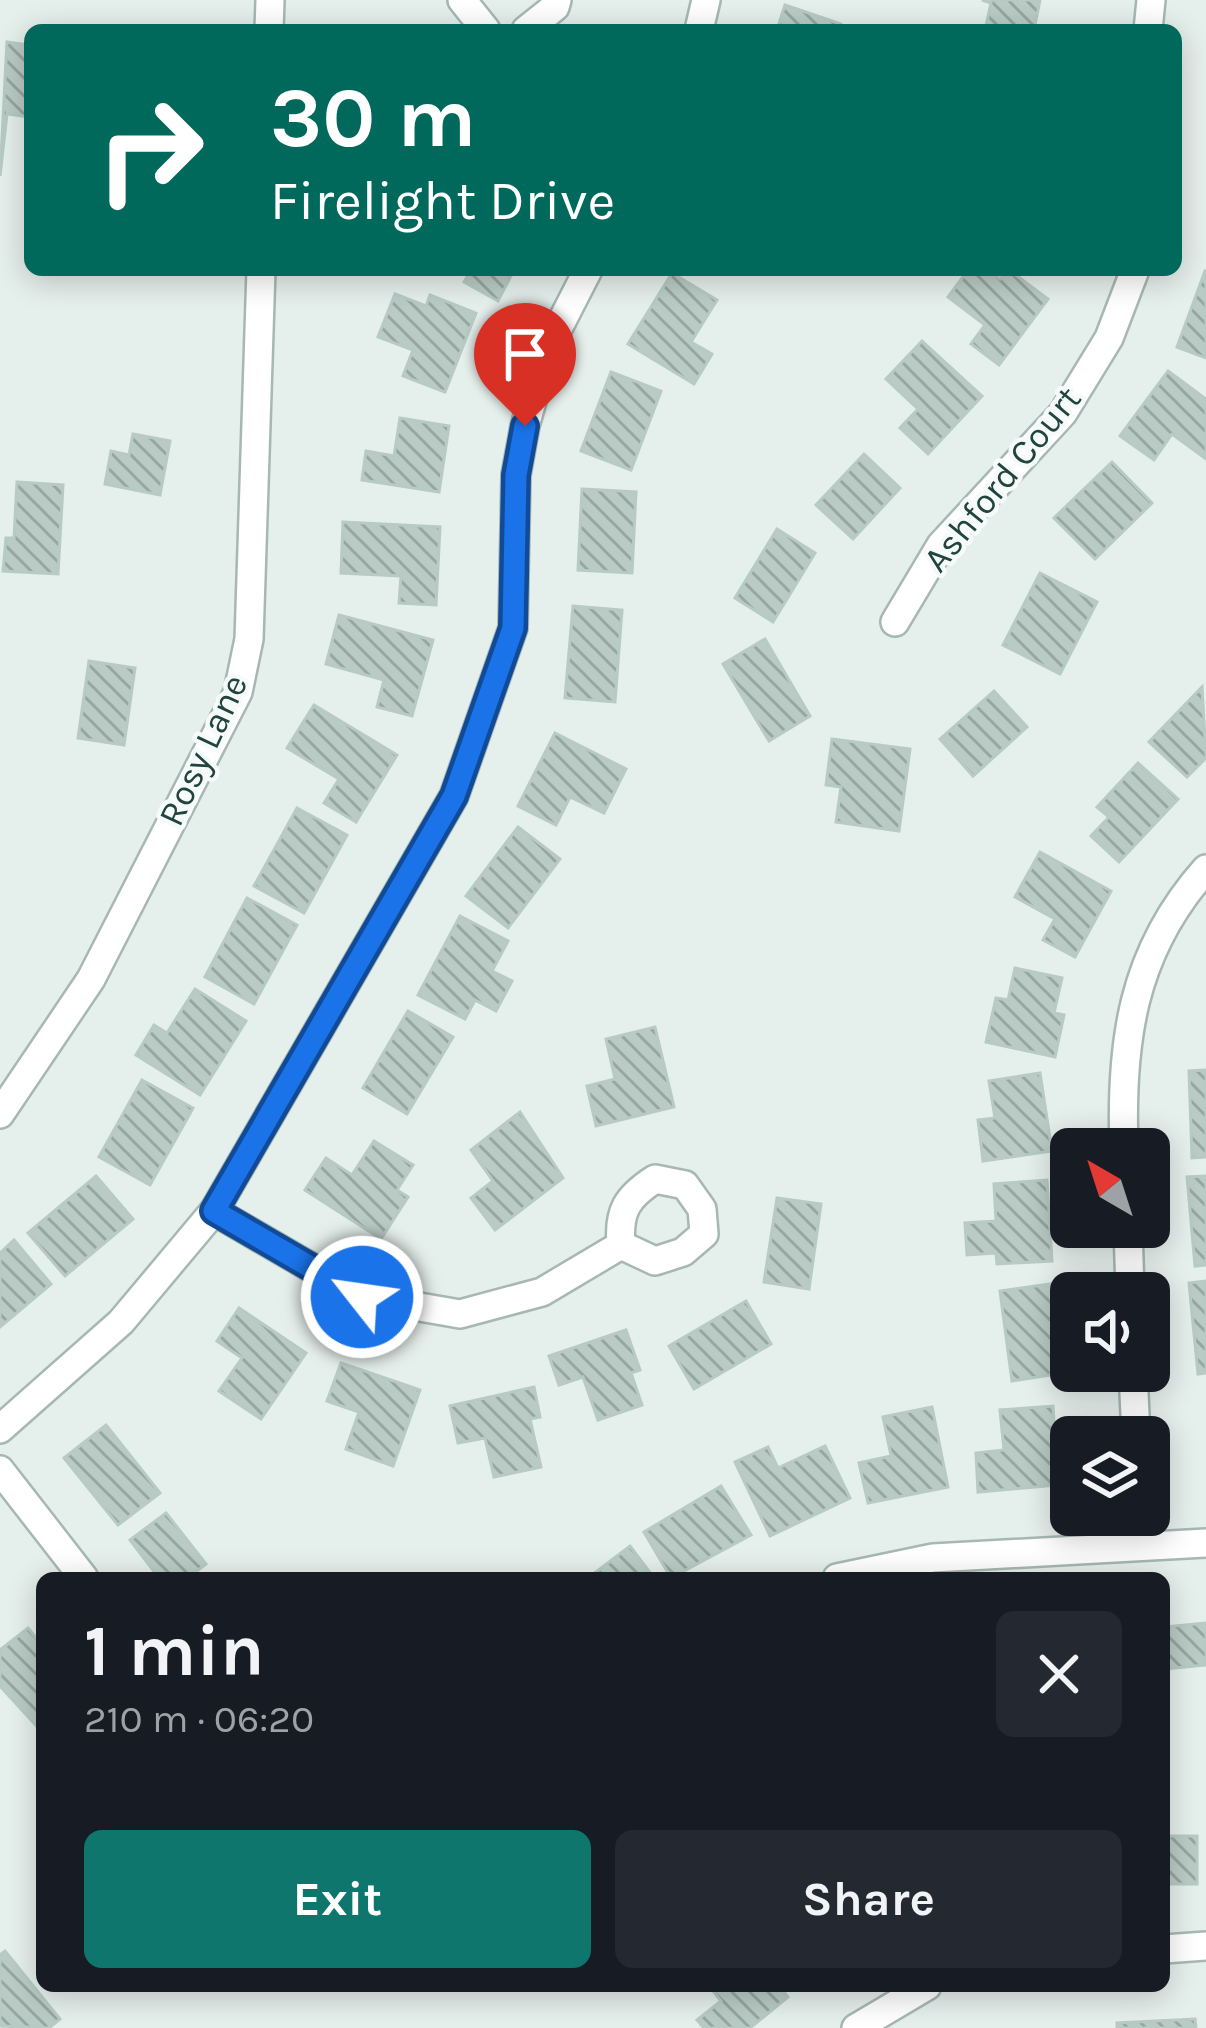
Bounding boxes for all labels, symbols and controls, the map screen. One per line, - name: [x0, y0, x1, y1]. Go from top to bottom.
- text: 30 m: [270, 69, 476, 167]
- icon: right: [72, 72, 228, 228]
- text: Firelight Drive: [270, 169, 615, 233]
- pin: [474, 303, 576, 426]
- icon: arrive: [492, 321, 558, 387]
- street label: Ashford Court: [914, 378, 1090, 580]
- street label: Rosy Lane: [150, 668, 256, 832]
- north arrow: [1050, 1128, 1170, 1248]
- map controls: [1050, 1128, 1170, 1536]
- position arrow: [299, 1234, 425, 1360]
- button: sound: [1050, 1272, 1170, 1392]
- button: layers: [1050, 1416, 1170, 1536]
- text: 1 min: [84, 1609, 265, 1693]
- button: close: [996, 1611, 1122, 1737]
- text: 210 m · 06:20: [84, 1696, 314, 1742]
- button: Exit: [84, 1830, 591, 1968]
- button: Share: [615, 1830, 1122, 1968]

